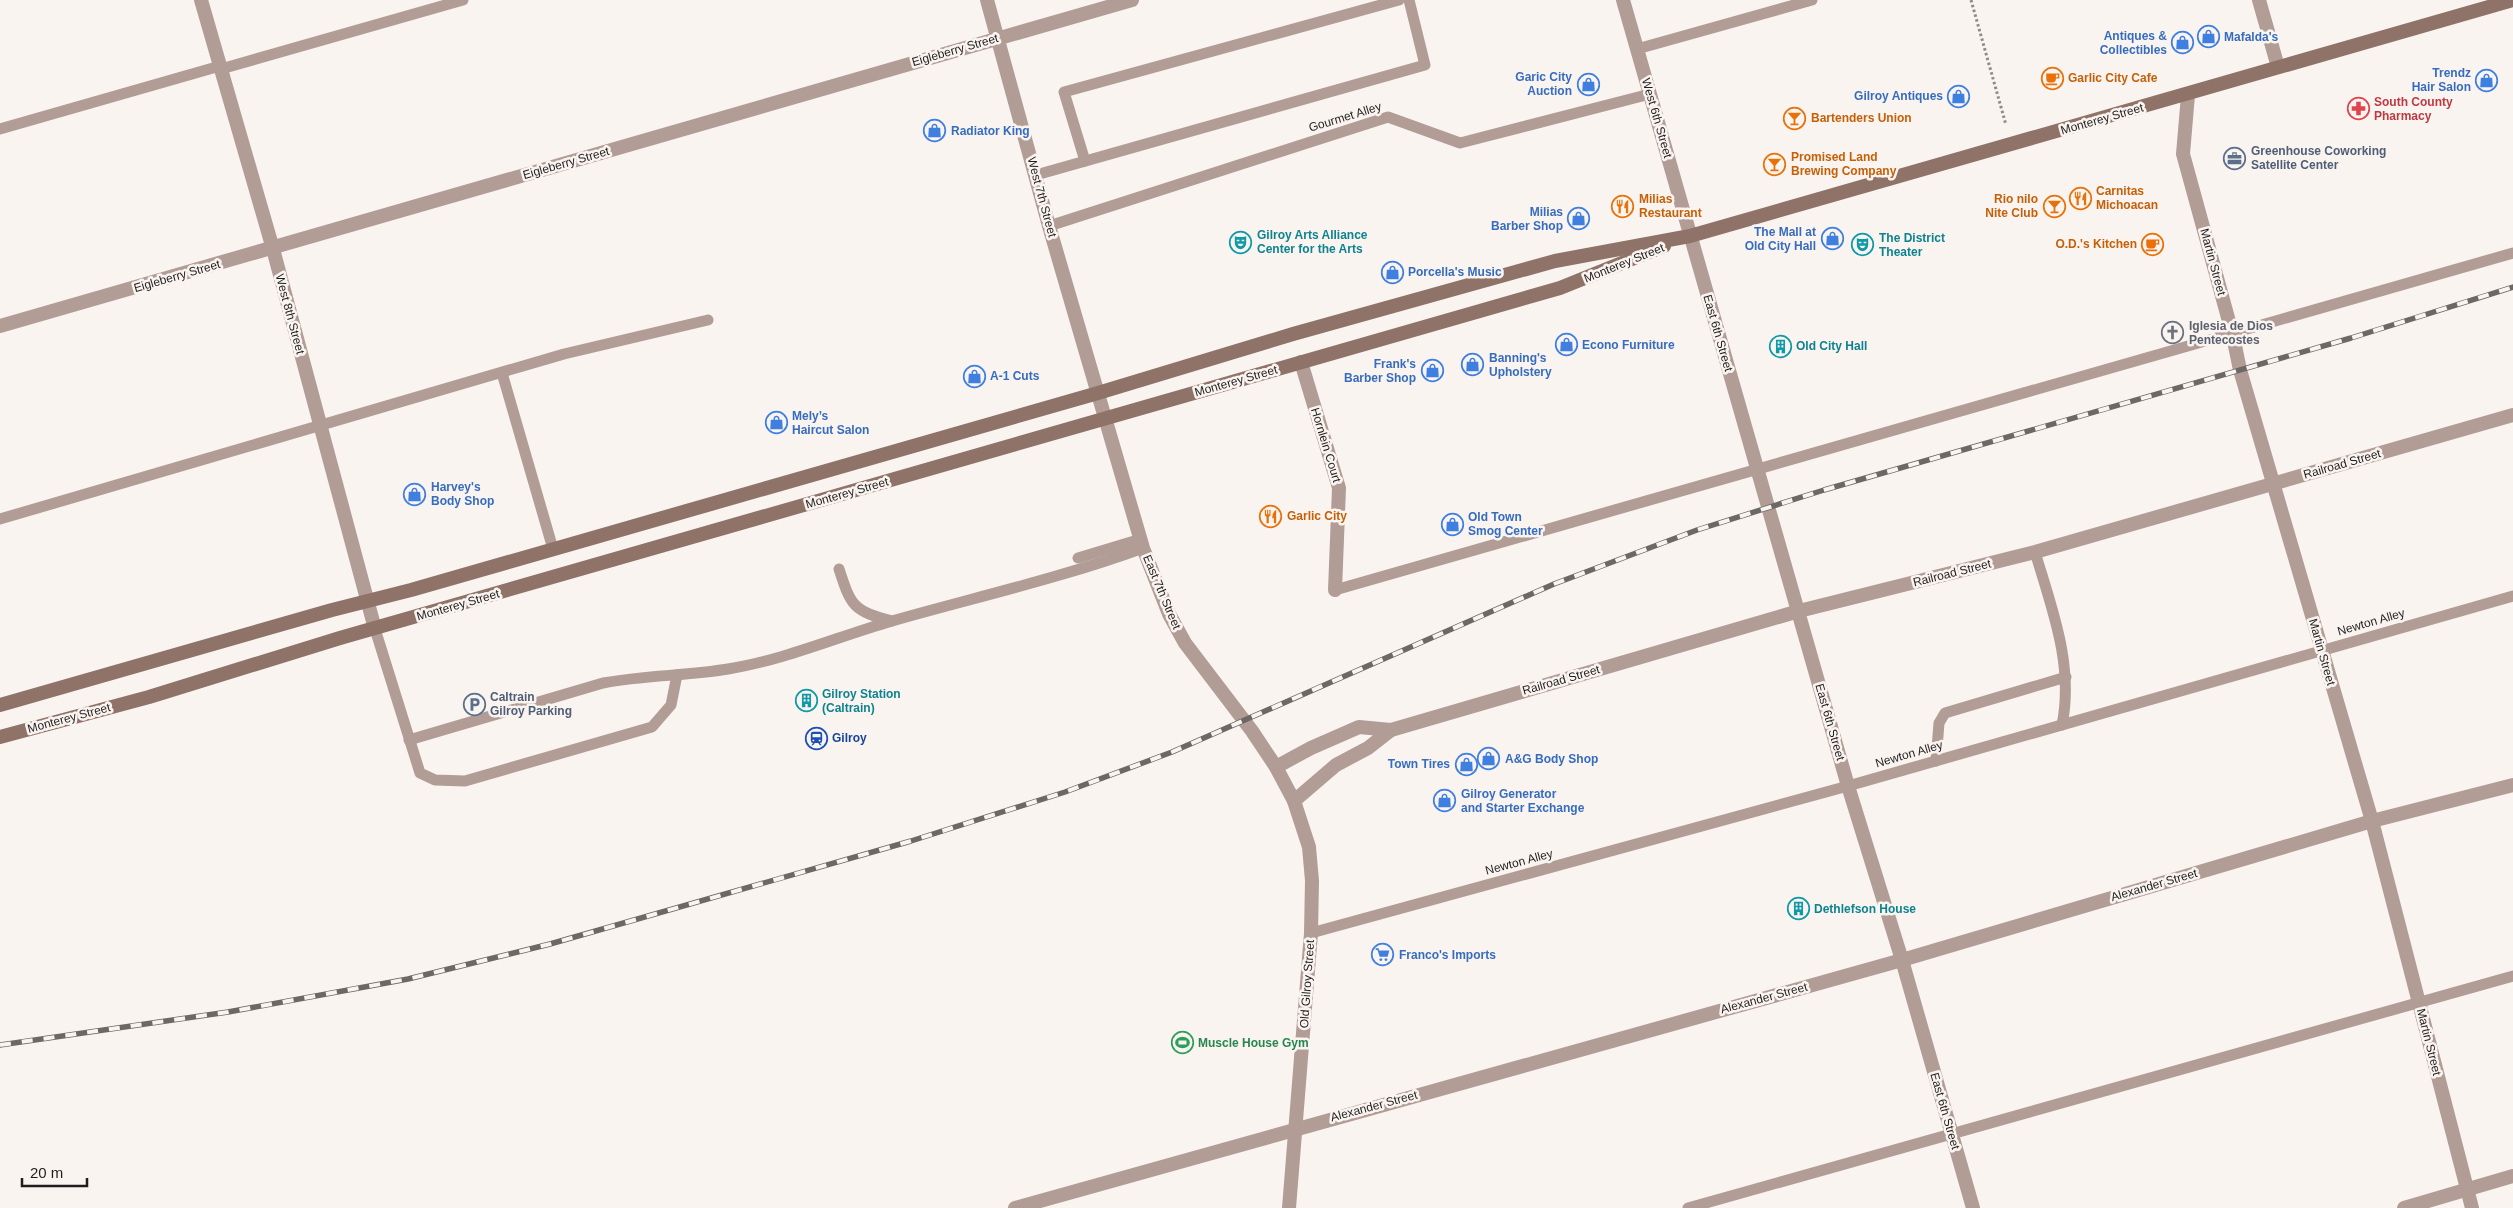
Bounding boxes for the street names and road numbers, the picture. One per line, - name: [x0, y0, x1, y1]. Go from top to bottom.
- street label: Eigleberry Street: [910, 31, 1001, 69]
- street label: West 6th Street: [1639, 76, 1675, 160]
- street label: Gourmet Alley: [1307, 99, 1383, 135]
- street label: Monterey Street: [2059, 100, 2146, 137]
- street label: Eigleberry Street: [521, 144, 612, 182]
- street label: West 7th Street: [1025, 155, 1060, 239]
- street label: Martin Street: [2197, 227, 2229, 298]
- street label: Monterey Street: [1582, 240, 1667, 285]
- street label: Eigleberry Street: [132, 257, 223, 295]
- street label: West 8th Street: [273, 272, 308, 356]
- street label: East 6th Street: [1700, 293, 1736, 374]
- street label: Monterey Street: [1193, 362, 1280, 399]
- street label: Hornlein Court: [1308, 406, 1344, 485]
- street label: Railroad Street: [2302, 446, 2383, 482]
- street label: Monterey Street: [804, 474, 891, 511]
- street label: East 7th Street: [1140, 553, 1184, 632]
- street label: Railroad Street: [1911, 556, 1993, 589]
- street label: Monterey Street: [415, 586, 502, 623]
- street label: Newton Alley: [2336, 606, 2406, 638]
- street label: Martin Street: [2306, 617, 2338, 688]
- street label: Railroad Street: [1521, 662, 1602, 698]
- street label: East 6th Street: [1812, 682, 1848, 763]
- street label: Monterey Street: [26, 700, 113, 736]
- street label: Newton Alley: [1874, 738, 1944, 770]
- street label: Newton Alley: [1484, 846, 1554, 878]
- street label: Alexander Street: [2109, 866, 2200, 904]
- street label: Old Gilroy Street: [1297, 939, 1317, 1029]
- street label: Alexander Street: [1719, 979, 1810, 1016]
- street label: Martin Street: [2414, 1007, 2444, 1078]
- street label: East 6th Street: [1927, 1071, 1963, 1152]
- street label: Alexander Street: [1329, 1087, 1420, 1124]

